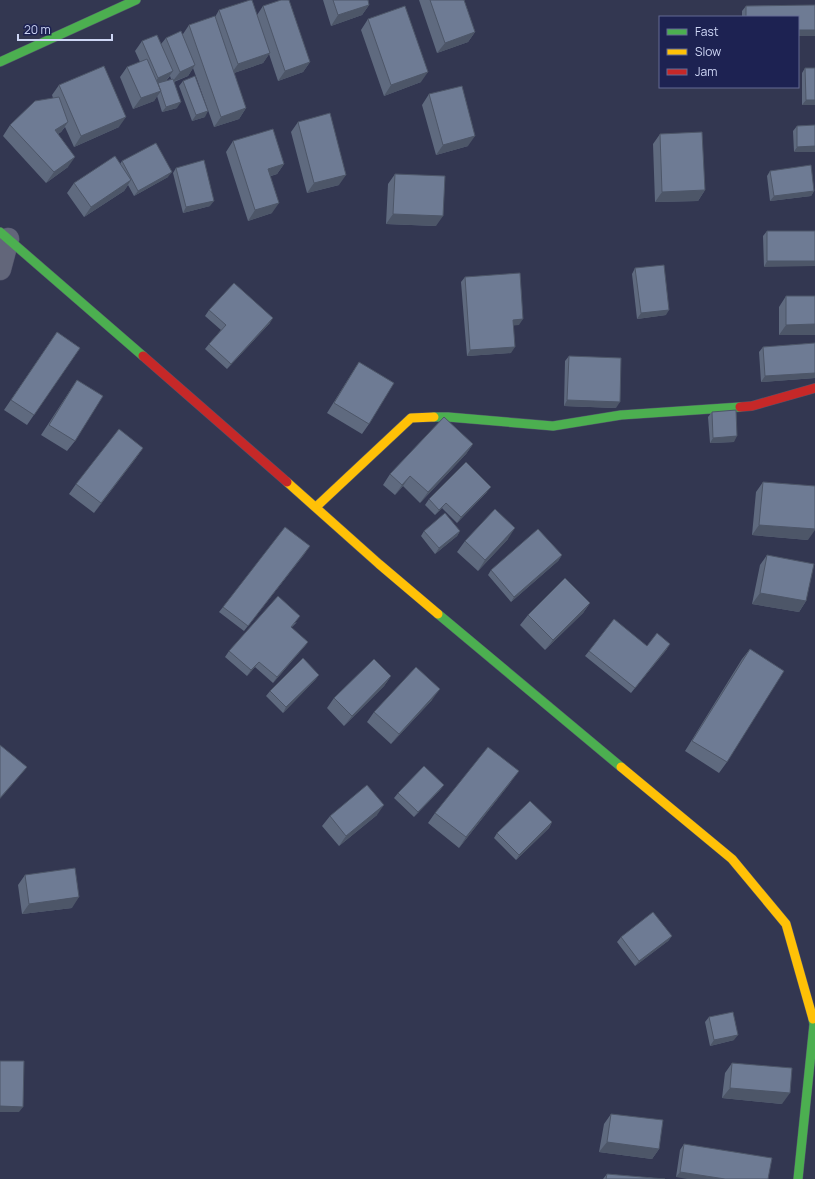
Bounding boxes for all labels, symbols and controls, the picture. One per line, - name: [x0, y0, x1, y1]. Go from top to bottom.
- scale bar: [18, 16, 112, 42]
- legend: [659, 16, 799, 88]
- text: 20 m: [24, 21, 51, 38]
- text: Fast: [695, 23, 719, 40]
- text: Slow: [695, 43, 721, 60]
- text: Jam: [695, 63, 717, 80]

